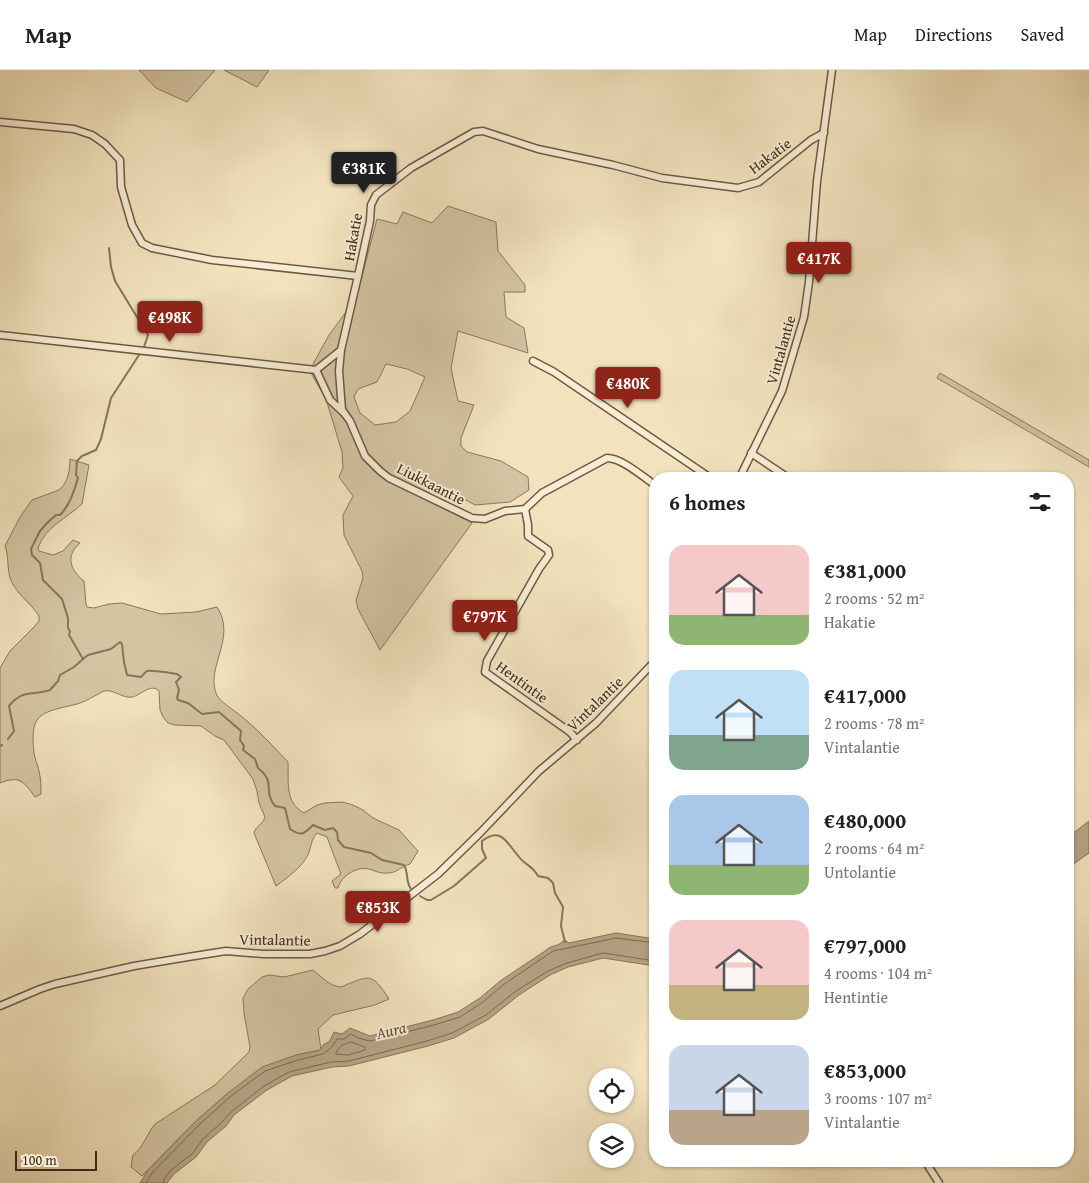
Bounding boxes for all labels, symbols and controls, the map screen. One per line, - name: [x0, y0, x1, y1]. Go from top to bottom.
- text: Map: [25, 17, 72, 52]
- text: Map: [854, 21, 887, 48]
- text: Directions: [915, 21, 992, 48]
- text: Saved: [1020, 21, 1064, 48]
- street label: Hakatie: [744, 133, 795, 179]
- pin: €381K: [329, 152, 399, 194]
- text: €381K: [342, 156, 386, 180]
- street label: Hakatie: [338, 211, 367, 263]
- pin: €417K: [784, 242, 854, 284]
- text: €417K: [797, 246, 841, 270]
- pin: €498K: [135, 300, 205, 343]
- text: €498K: [148, 305, 192, 329]
- street label: Vintalantie: [761, 313, 800, 387]
- pin: €480K: [593, 366, 663, 409]
- text: €480K: [606, 371, 650, 395]
- street label: Liukkaantie: [393, 457, 469, 510]
- text: 6 homes: [669, 487, 745, 518]
- icon: filters: [1026, 488, 1054, 516]
- text: €381,000: [824, 555, 906, 586]
- icon: home: [709, 565, 769, 625]
- text: 2 rooms · 52 m²: [824, 586, 924, 610]
- pin: €797K: [450, 600, 520, 642]
- text: €797K: [463, 604, 507, 628]
- text: Hakatie: [824, 610, 876, 634]
- street label: Hentintie: [492, 655, 553, 708]
- street label: Vintalantie: [562, 671, 628, 736]
- text: €417,000: [824, 680, 906, 711]
- icon: home: [709, 690, 769, 750]
- text: 2 rooms · 78 m²: [824, 711, 924, 735]
- text: Vintalantie: [824, 735, 900, 759]
- text: €480,000: [824, 805, 906, 836]
- icon: home: [709, 815, 769, 875]
- text: 2 rooms · 64 m²: [824, 836, 924, 860]
- text: Untolantie: [824, 860, 896, 884]
- pin: €853K: [343, 890, 413, 933]
- text: €853K: [356, 895, 400, 919]
- street label: Vintalantie: [239, 928, 311, 951]
- text: €797,000: [824, 930, 906, 961]
- icon: home: [709, 940, 769, 1000]
- text: 4 rooms · 104 m²: [824, 961, 932, 985]
- text: Hentintie: [824, 985, 888, 1009]
- water label: Aura: [373, 1015, 409, 1045]
- text: €853,000: [824, 1055, 906, 1086]
- icon: home: [709, 1065, 769, 1125]
- map controls: [589, 1068, 634, 1168]
- button: locate: [589, 1068, 634, 1113]
- text: 3 rooms · 107 m²: [824, 1086, 932, 1110]
- text: Vintalantie: [824, 1110, 900, 1134]
- button: layers: [589, 1123, 634, 1168]
- scale bar: [15, 1148, 98, 1171]
- text: 100 m: [22, 1150, 57, 1170]

